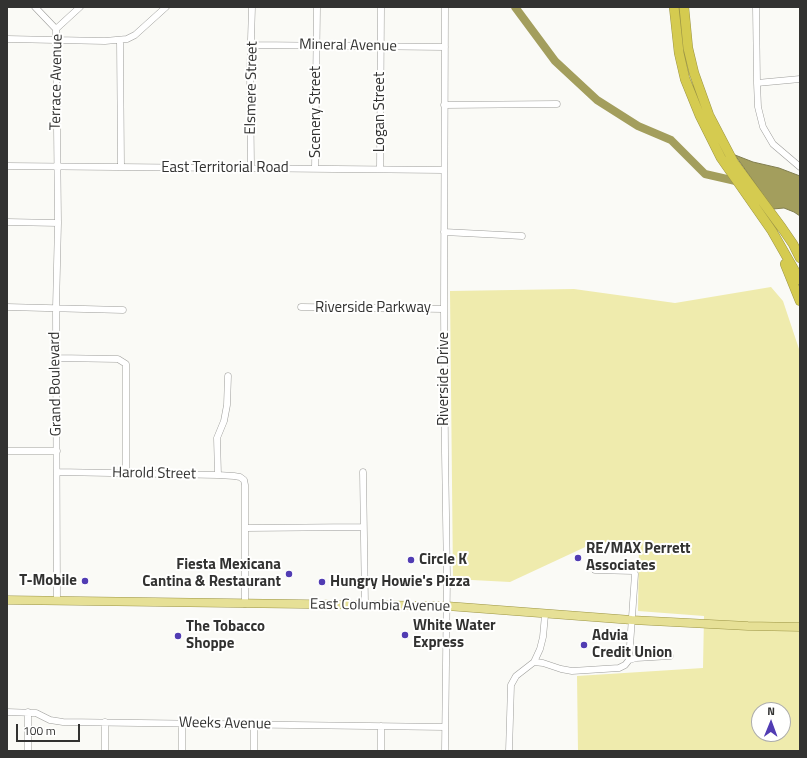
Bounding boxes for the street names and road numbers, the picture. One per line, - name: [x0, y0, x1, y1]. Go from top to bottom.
- street label: Terrace Avenue: [47, 34, 67, 130]
- street label: Mineral Avenue: [299, 36, 397, 56]
- street label: Elsmere Street: [242, 41, 262, 135]
- street label: Scenery Street: [307, 66, 325, 158]
- street label: Logan Street: [371, 72, 389, 152]
- street label: East Territorial Road: [161, 159, 289, 177]
- street label: Riverside Parkway: [315, 299, 431, 317]
- street label: Grand Boulevard: [46, 331, 66, 437]
- street label: Riverside Drive: [435, 332, 453, 426]
- street label: Harold Street: [112, 464, 196, 484]
- street label: East Columbia Avenue: [310, 596, 450, 616]
- street label: Weeks Avenue: [179, 714, 271, 734]

